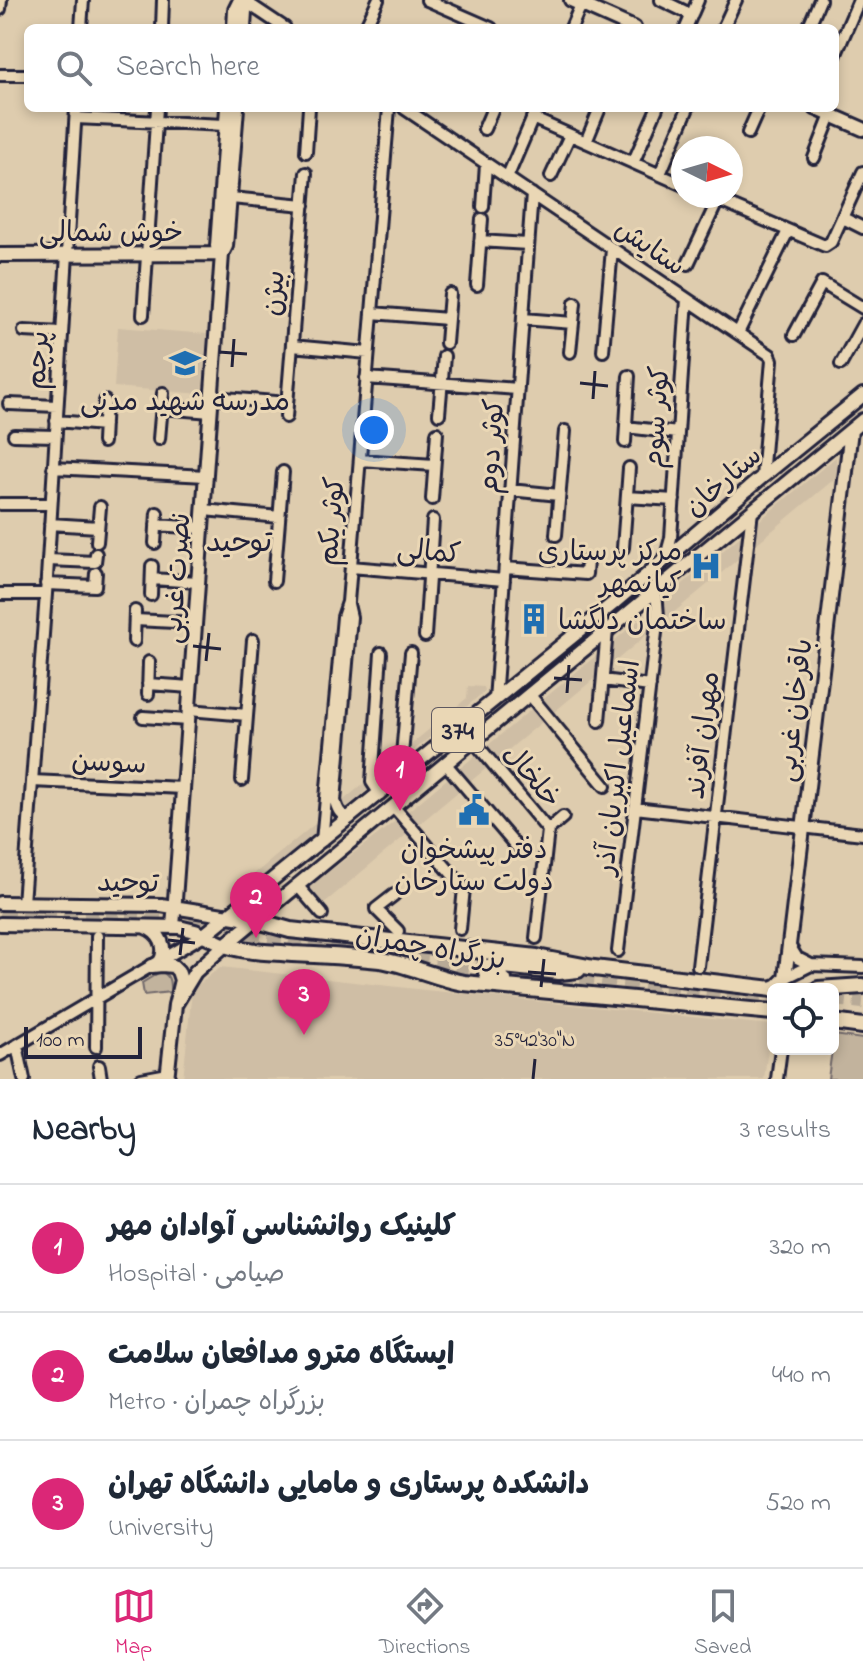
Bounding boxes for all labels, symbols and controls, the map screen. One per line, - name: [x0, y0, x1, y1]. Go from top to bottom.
- search box: [24, 24, 839, 112]
- icon: search: [52, 46, 96, 90]
- text: Search here: [116, 46, 260, 90]
- north arrow: [671, 136, 743, 208]
- street label: ستایش: [605, 210, 693, 288]
- street label: خوش شمالی: [39, 214, 183, 255]
- street label: بیژن: [253, 269, 298, 318]
- street label: پرچم: [17, 330, 62, 391]
- school or university icon: مدرسه شهید مدنی: [168, 346, 202, 380]
- street label: کوثر سوم: [634, 365, 683, 470]
- place label: مدرسه شهید مدنی: [80, 383, 290, 424]
- street label: کوثر دوم: [470, 397, 517, 495]
- your location: [354, 410, 394, 450]
- street label: ستارخان: [676, 437, 772, 528]
- street label: کوثر یکم: [309, 475, 358, 568]
- street label: نصرت غربی: [153, 511, 204, 645]
- district label: توحید: [206, 522, 272, 566]
- street label: کمالی: [395, 530, 462, 577]
- place label: مرکز پرستاری کیانمهر: [538, 533, 682, 606]
- hospital icon: مرکز پرستاری کیانمهر: [689, 549, 723, 583]
- building icon: ساختمان دلگشا: [517, 602, 551, 636]
- place label: ساختمان دلگشا: [558, 602, 727, 643]
- street label: باقرخان غربی: [767, 636, 826, 784]
- street label: اسماعیل اکبریان آذر: [586, 658, 653, 879]
- street label: مهران آفرند: [676, 669, 733, 802]
- road number: 374: [432, 708, 484, 752]
- street label: خلخال: [491, 736, 569, 818]
- street label: سوسن: [70, 742, 147, 787]
- pin: 1: [374, 745, 426, 811]
- public building icon: دفتر پیشخوان دولت ستارخان: [457, 793, 491, 827]
- place label: دفتر پیشخوان دولت ستارخان: [394, 831, 554, 904]
- street label: توحید: [97, 863, 160, 906]
- pin: 2: [230, 872, 282, 938]
- street label: بزرگراه چمران: [352, 916, 509, 983]
- pin: 3: [278, 969, 330, 1035]
- map controls: [767, 983, 839, 1055]
- button: locate: [767, 983, 839, 1055]
- scale bar: [24, 1023, 142, 1059]
- text: 100 m: [36, 1025, 85, 1057]
- text: 35°42'30"N: [495, 1027, 575, 1056]
- text: Nearby: [32, 1106, 136, 1156]
- text: 3 results: [740, 1112, 831, 1150]
- text: کلینیک روانشناسی آوادان مهر: [108, 1206, 456, 1250]
- text: 1: [54, 1229, 62, 1267]
- text: 320 m: [769, 1229, 831, 1267]
- text: Hospital · صیامی: [108, 1256, 285, 1294]
- text: ایستگاه مترو مدافعان سلامت: [108, 1334, 454, 1378]
- text: 2: [52, 1357, 64, 1395]
- text: 440 m: [772, 1357, 831, 1395]
- text: Metro · بزرگراه چمران: [108, 1384, 325, 1422]
- text: دانشکده پرستاری و مامایی دانشگاه تهران: [108, 1464, 589, 1508]
- text: 3: [53, 1485, 63, 1523]
- text: 520 m: [765, 1485, 831, 1523]
- text: University: [108, 1510, 214, 1548]
- tab: Map: [112, 1584, 156, 1664]
- tab: Directions: [379, 1584, 471, 1664]
- tab: Saved: [694, 1584, 751, 1664]

